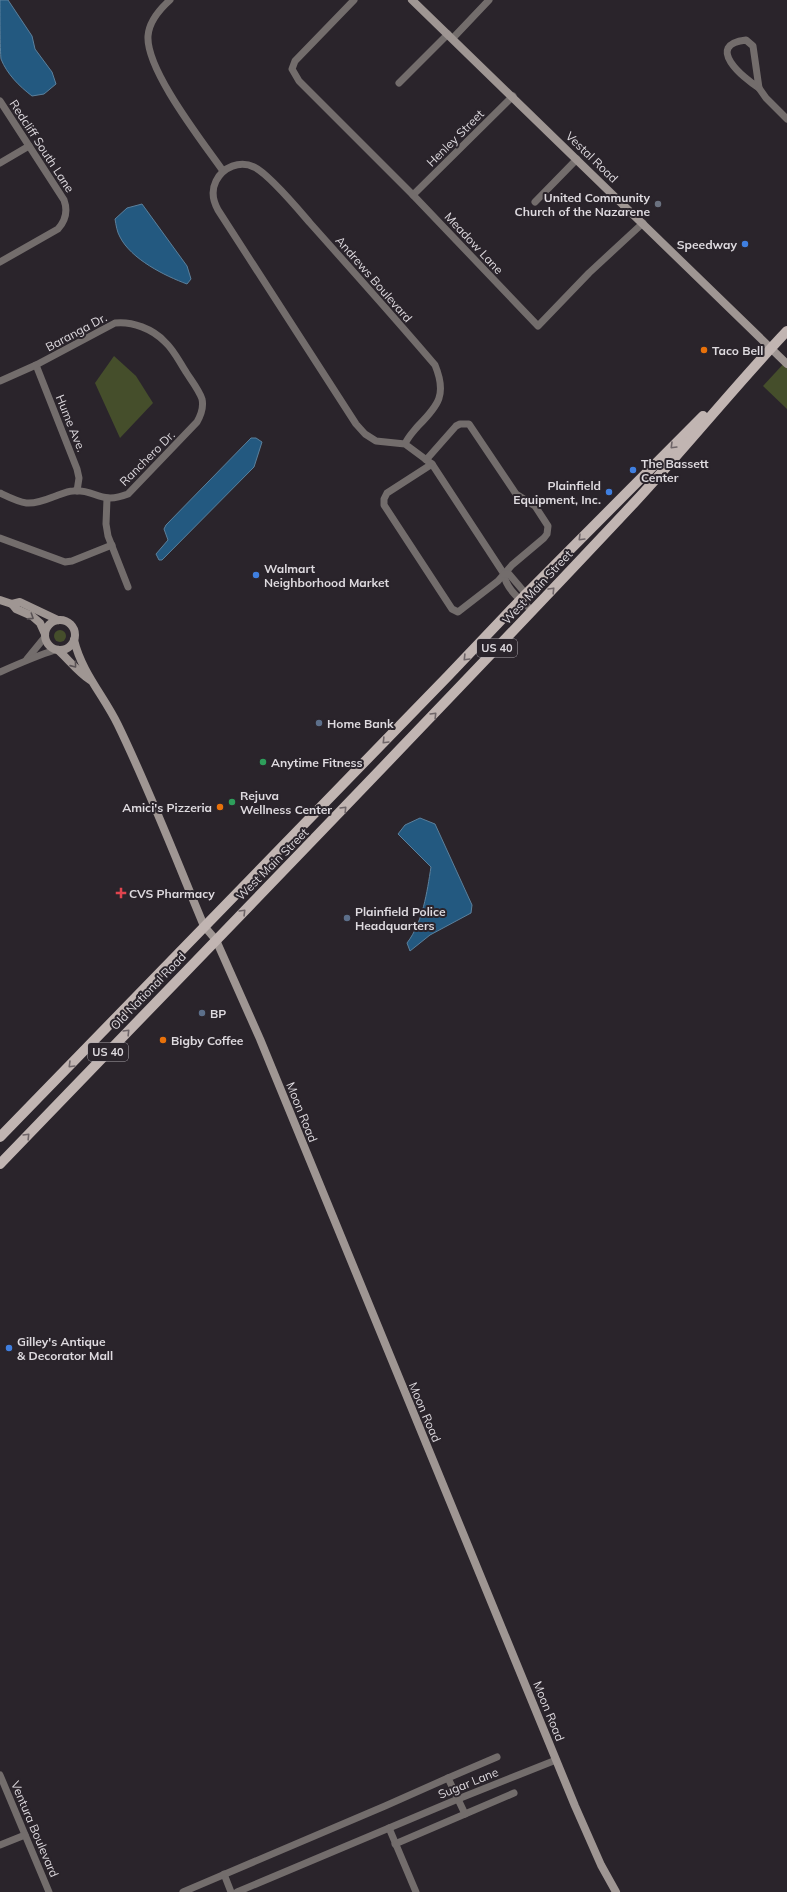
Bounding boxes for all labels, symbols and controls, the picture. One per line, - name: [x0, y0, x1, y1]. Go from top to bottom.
- street label: Redcliff South Lane: [6, 97, 78, 195]
- street label: Henley Street: [423, 106, 487, 170]
- street label: Vestal Road: [563, 128, 621, 186]
- place label: United Community Church of the Nazarene: [515, 190, 650, 219]
- marker: United Community Church of the Nazarene: [653, 199, 663, 209]
- street label: Meadow Lane: [442, 209, 506, 277]
- street label: Andrews Boulevard: [332, 233, 416, 325]
- place label: Speedway: [677, 237, 737, 252]
- marker: Speedway: [740, 239, 750, 249]
- street label: Baranga Dr.: [43, 310, 109, 354]
- place label: Taco Bell: [712, 343, 763, 358]
- marker: Taco Bell: [699, 345, 709, 355]
- street label: Hume Ave.: [53, 392, 89, 454]
- street label: Ranchero Dr.: [116, 427, 178, 489]
- one-way arrow: [670, 441, 678, 449]
- place label: The Bassett Center: [641, 456, 709, 485]
- marker: The Bassett Center: [628, 465, 638, 475]
- place label: Plainfield Equipment, Inc.: [513, 478, 601, 507]
- marker: Plainfield Equipment, Inc.: [604, 487, 614, 497]
- one-way arrow: [578, 533, 586, 541]
- street label: West Main Street: [499, 547, 575, 627]
- place label: Walmart Neighborhood Market: [264, 561, 390, 590]
- marker: Walmart Neighborhood Market: [251, 570, 261, 580]
- one-way arrow: [547, 587, 555, 595]
- one-way arrow: [27, 612, 34, 619]
- road number: US 40: [477, 639, 517, 657]
- one-way arrow: [463, 653, 471, 661]
- one-way arrow: [69, 661, 76, 668]
- one-way arrow: [429, 712, 437, 720]
- place label: Home Bank: [327, 716, 394, 731]
- marker: Home Bank: [314, 718, 324, 728]
- one-way arrow: [382, 736, 390, 744]
- place label: Anytime Fitness: [271, 755, 363, 770]
- marker: Anytime Fitness: [258, 757, 268, 767]
- place label: Rejuva Wellness Center: [240, 788, 332, 817]
- marker: Rejuva Wellness Center: [227, 797, 237, 807]
- place label: Amici's Pizzeria: [122, 800, 212, 815]
- marker: Amici's Pizzeria: [215, 802, 225, 812]
- one-way arrow: [339, 807, 346, 814]
- street label: West Main Street: [233, 825, 311, 903]
- place label: CVS Pharmacy: [129, 886, 215, 901]
- marker: CVS Pharmacy: [116, 888, 126, 898]
- place label: Plainfield Police Headquarters: [355, 904, 446, 933]
- one-way arrow: [238, 909, 246, 917]
- marker: Plainfield Police Headquarters: [342, 913, 352, 923]
- street label: Old National Road: [107, 949, 189, 1033]
- place label: BP: [210, 1006, 226, 1021]
- marker: BP: [197, 1008, 207, 1018]
- one-way arrow: [122, 1029, 129, 1036]
- place label: Bigby Coffee: [171, 1033, 244, 1048]
- marker: Bigby Coffee: [158, 1035, 168, 1045]
- road number: US 40: [88, 1043, 128, 1061]
- one-way arrow: [68, 1060, 76, 1068]
- street label: Moon Road: [283, 1080, 321, 1144]
- one-way arrow: [22, 1133, 30, 1141]
- place label: Gilley's Antique & Decorator Mall: [17, 1334, 113, 1363]
- marker: Gilley's Antique & Decorator Mall: [4, 1343, 14, 1353]
- street label: Moon Road: [406, 1380, 444, 1444]
- street label: Moon Road: [530, 1679, 568, 1743]
- street label: Sugar Lane: [436, 1764, 500, 1802]
- street label: Ventura Boulevard: [8, 1779, 62, 1879]

